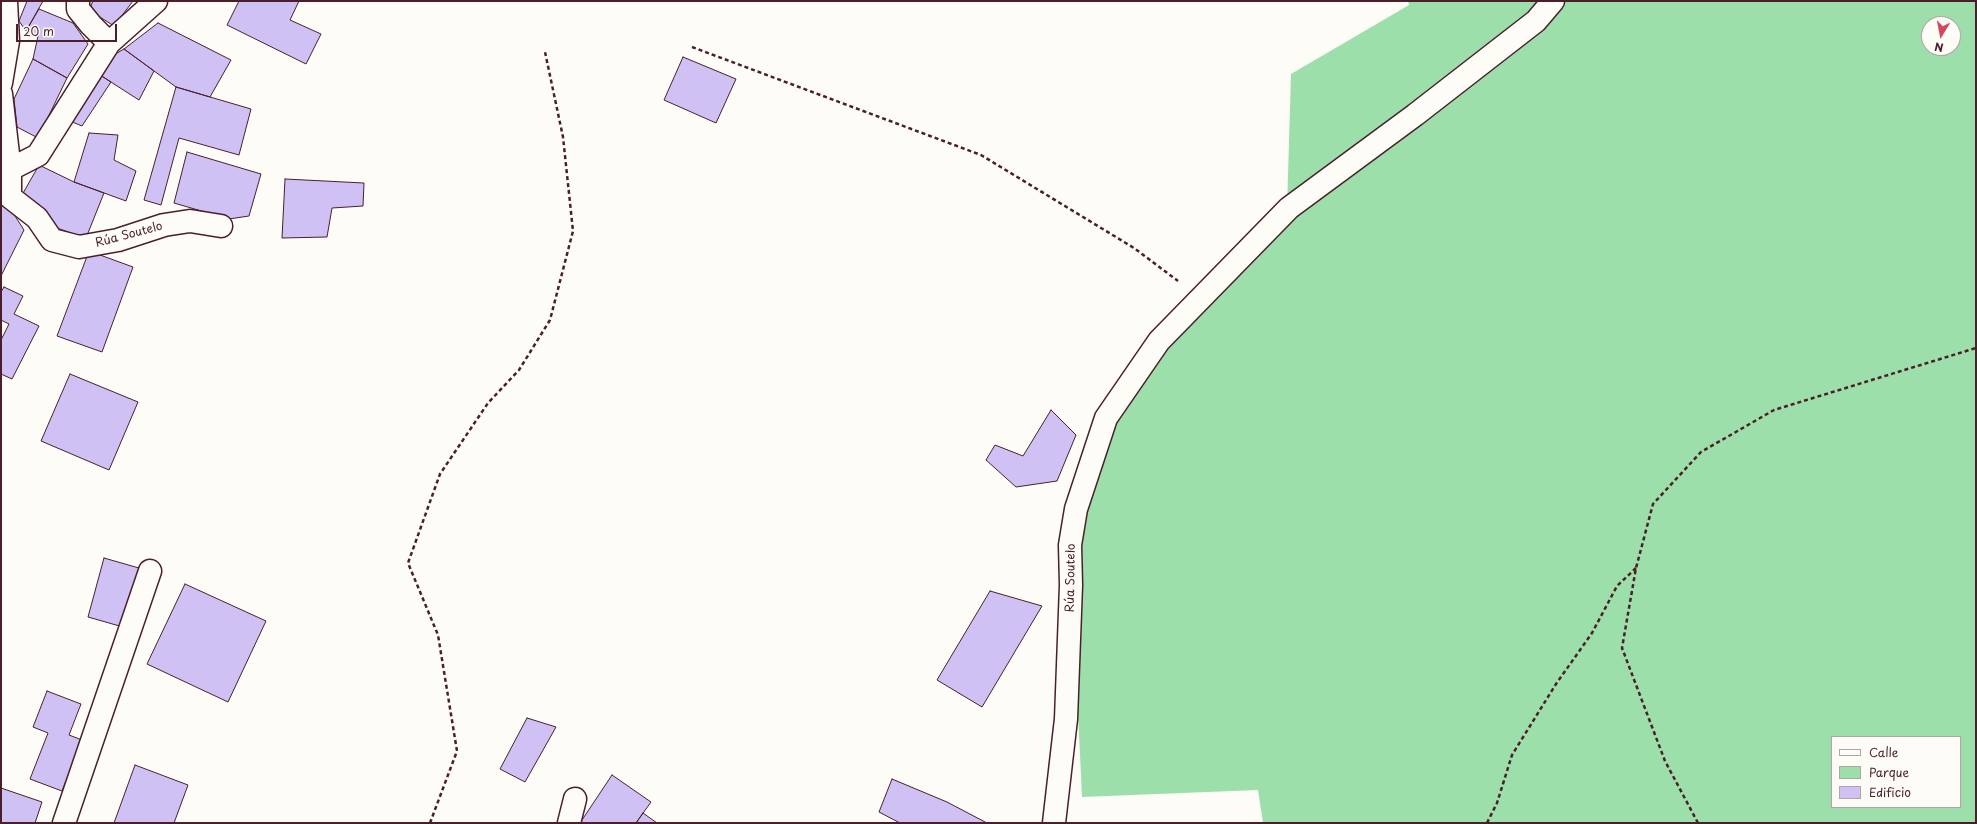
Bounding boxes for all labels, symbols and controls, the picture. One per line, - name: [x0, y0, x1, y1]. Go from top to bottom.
- scale bar: [18, 16, 119, 42]
- north arrow: [1921, 16, 1961, 56]
- text: 20 m: [23, 22, 54, 40]
- text: N: [1933, 38, 1945, 56]
- street label: Rúa Soutelo: [94, 219, 164, 251]
- street label: Rúa Soutelo: [1063, 543, 1079, 613]
- legend: [1831, 736, 1961, 808]
- text: Calle: [1869, 743, 1898, 761]
- text: Parque: [1869, 763, 1909, 781]
- text: Edificio: [1869, 783, 1911, 801]

